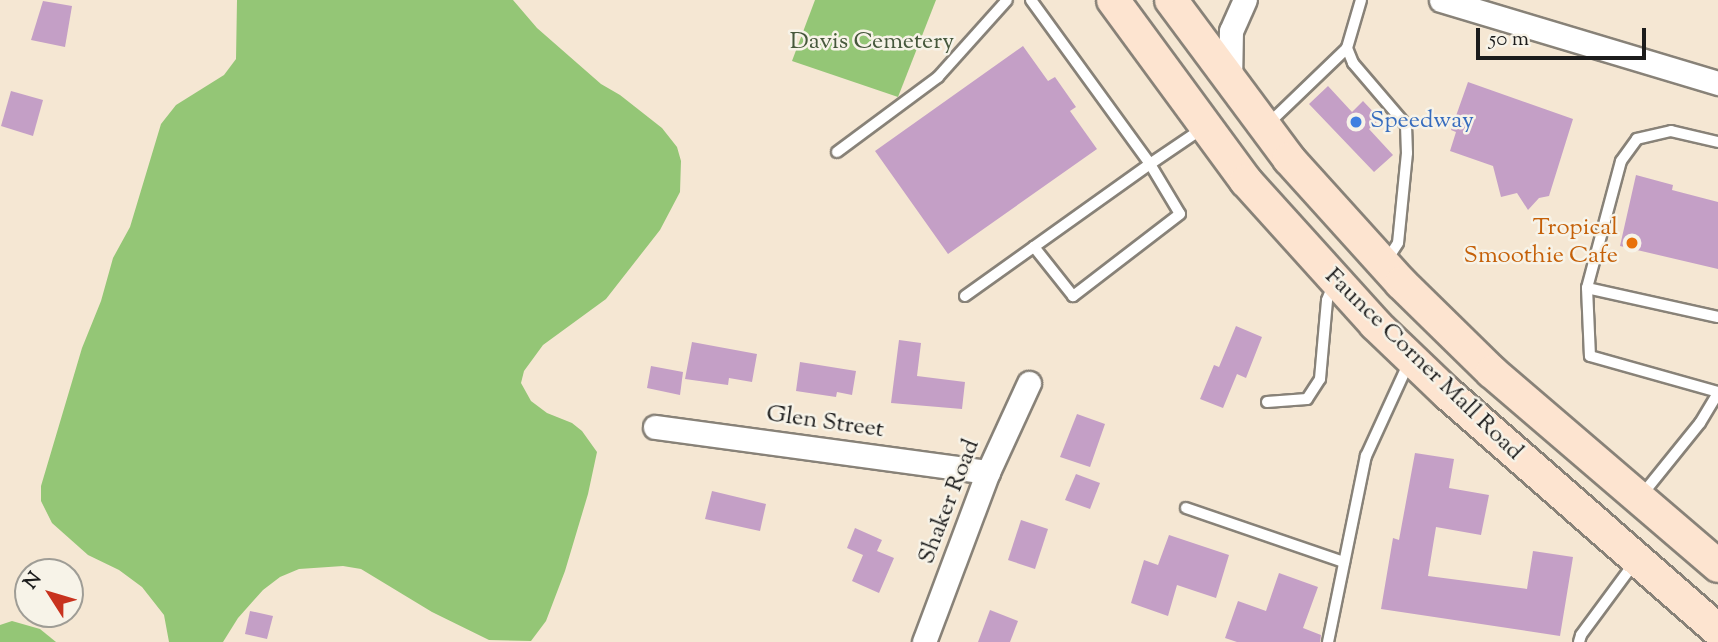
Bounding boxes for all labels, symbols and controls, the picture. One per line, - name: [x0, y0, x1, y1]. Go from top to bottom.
- scale bar: [1480, 14, 1650, 58]
- text: 50 m: [1489, 25, 1529, 55]
- park label: Davis Cemetery: [790, 29, 954, 57]
- place label: Speedway: [1370, 108, 1474, 136]
- marker: Speedway: [1348, 114, 1364, 130]
- place label: Tropical Smoothie Cafe: [1464, 215, 1618, 271]
- marker: Tropical Smoothie Cafe: [1624, 235, 1640, 251]
- street label: Faunce Corner Mall Road: [1318, 263, 1528, 467]
- street label: Glen Street: [764, 400, 886, 446]
- street label: Shaker Road: [913, 436, 987, 568]
- north arrow: [14, 558, 84, 628]
- text: N: [18, 567, 49, 595]

